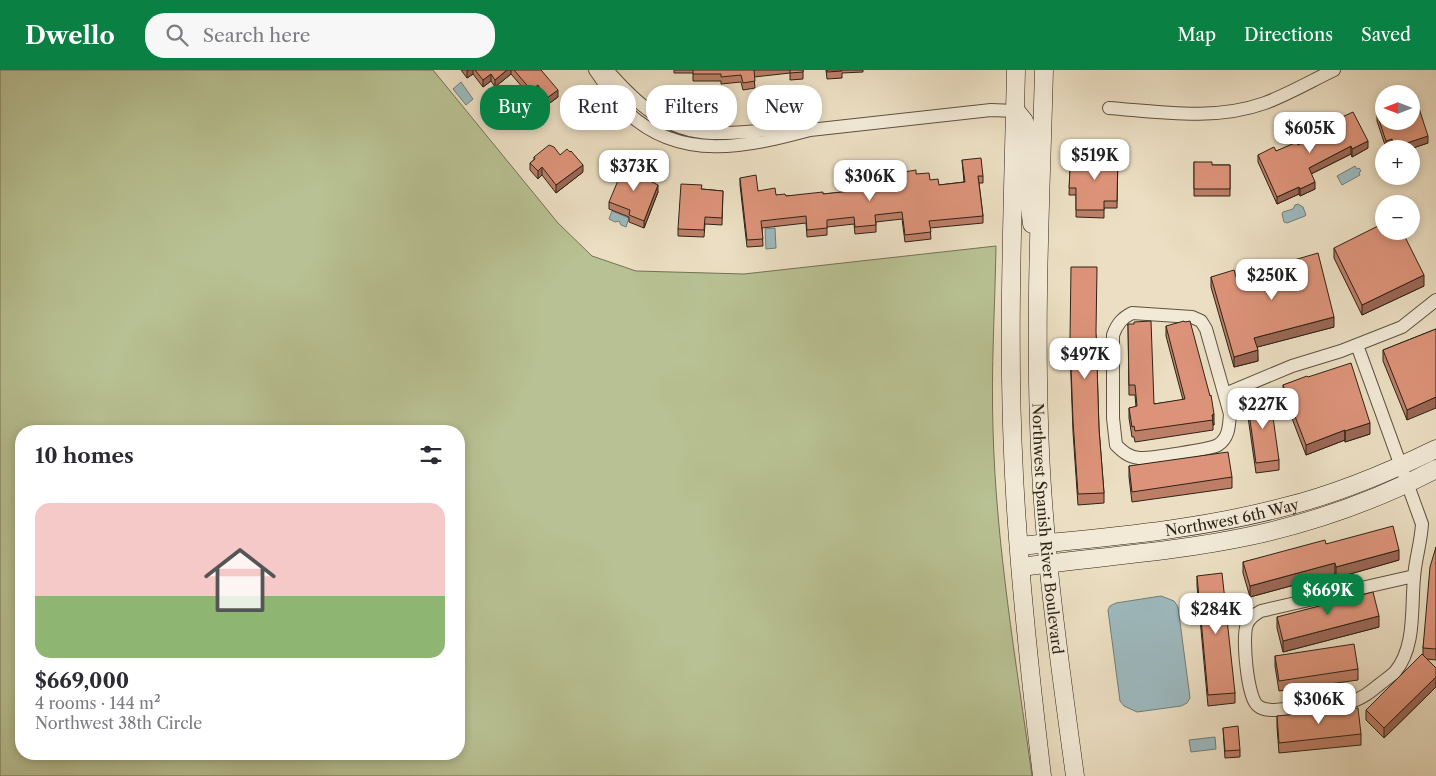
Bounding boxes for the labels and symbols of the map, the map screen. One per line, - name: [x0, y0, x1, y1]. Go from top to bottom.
- north arrow: [1375, 85, 1420, 130]
- pin: $605K: [1275, 112, 1345, 154]
- pin: $519K: [1060, 138, 1130, 181]
- pin: $373K: [599, 150, 669, 192]
- pin: $306K: [835, 160, 905, 202]
- pin: $250K: [1237, 258, 1307, 301]
- pin: $497K: [1050, 338, 1120, 380]
- pin: $227K: [1228, 388, 1298, 430]
- street label: Northwest Spanish River Boulevard: [1029, 403, 1068, 655]
- street label: Northwest 6th Way: [1164, 494, 1301, 539]
- pin: $669K: [1293, 574, 1363, 616]
- pin: $284K: [1181, 592, 1251, 635]
- pin: $306K: [1284, 682, 1354, 725]

